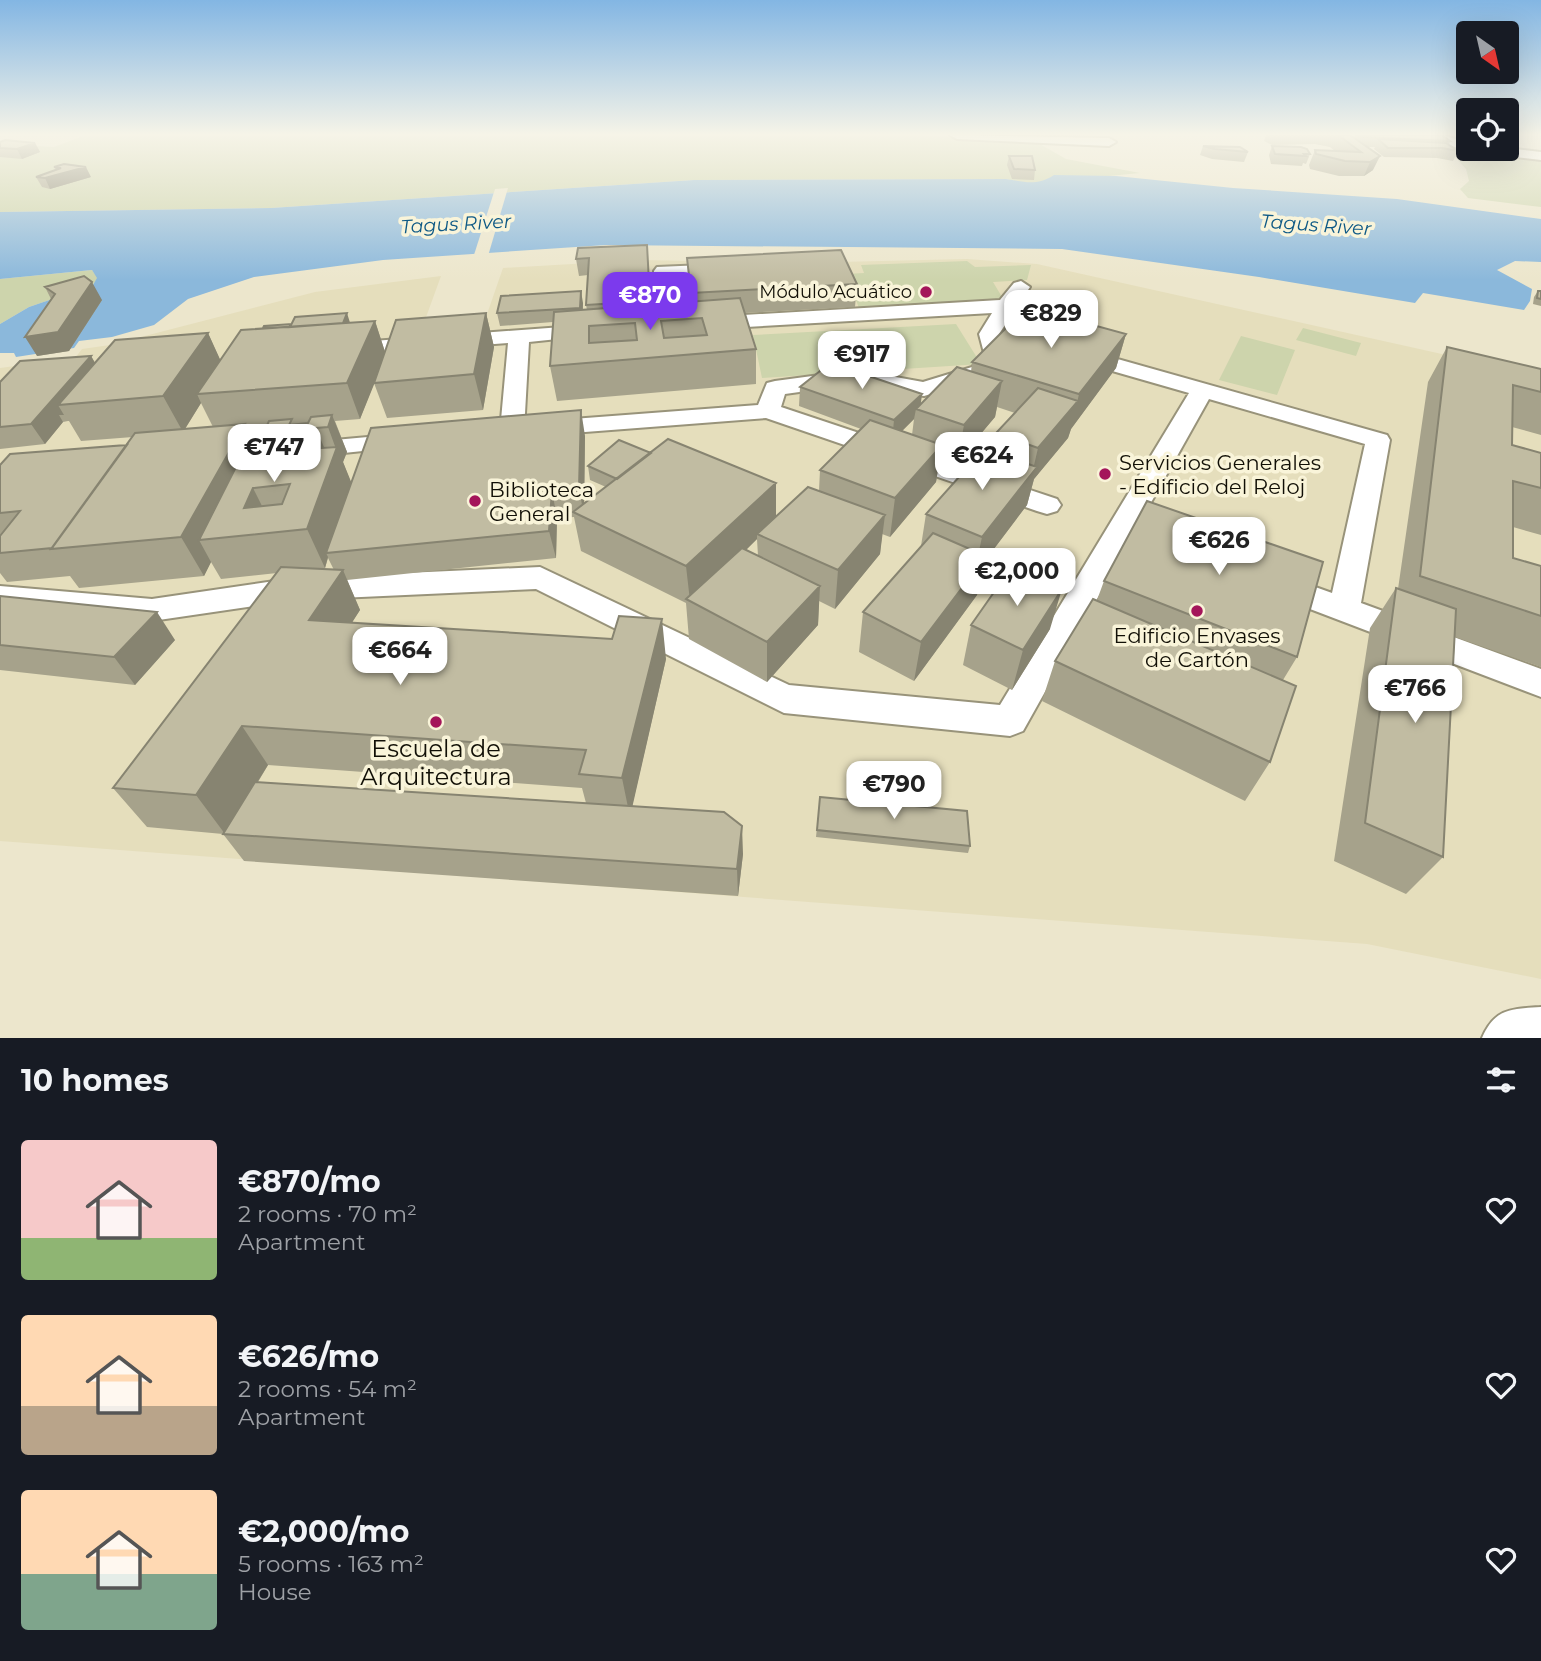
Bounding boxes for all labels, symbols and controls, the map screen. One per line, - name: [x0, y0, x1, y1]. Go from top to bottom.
- north arrow: [1456, 21, 1519, 84]
- map controls: [1456, 21, 1519, 161]
- button: locate: [1456, 98, 1519, 161]
- water label: Tagus River: [400, 210, 512, 238]
- water label: Tagus River: [1260, 210, 1372, 240]
- pin: €870: [609, 272, 691, 332]
- text: €870: [619, 281, 681, 309]
- place label: Módulo Acuático: [759, 281, 912, 303]
- marker: Módulo Acuático: [918, 284, 934, 300]
- pin: €829: [1010, 290, 1092, 350]
- text: €829: [1020, 299, 1082, 327]
- pin: €917: [821, 332, 903, 391]
- text: €917: [834, 340, 890, 368]
- pin: €747: [233, 424, 315, 484]
- text: €747: [244, 433, 304, 461]
- pin: €624: [941, 433, 1023, 492]
- text: €624: [951, 441, 1013, 469]
- place label: Servicios Generales - Edificio del Reloj: [1119, 450, 1321, 499]
- marker: Servicios Generales - Edificio del Reloj: [1097, 466, 1113, 482]
- place label: Biblioteca General: [489, 477, 594, 526]
- marker: Biblioteca General: [467, 493, 483, 509]
- pin: €626: [1178, 518, 1260, 577]
- text: €626: [1188, 526, 1250, 554]
- pin: €2,000: [960, 548, 1074, 608]
- text: €2,000: [975, 557, 1059, 585]
- marker: Edificio Envases de Cartón: [1189, 603, 1205, 619]
- place label: Edificio Envases de Cartón: [1114, 623, 1280, 672]
- pin: €664: [359, 628, 441, 687]
- text: €664: [368, 636, 432, 664]
- pin: €766: [1374, 666, 1456, 725]
- text: €766: [1384, 674, 1446, 702]
- marker: Escuela de Arquitectura: [428, 714, 444, 730]
- place label: Escuela de Arquitectura: [360, 734, 512, 791]
- pin: €790: [853, 762, 935, 821]
- text: €790: [862, 770, 926, 798]
- icon: filters: [1482, 1061, 1520, 1099]
- text: 10 homes: [21, 1062, 169, 1099]
- text: €870/mo: [238, 1163, 381, 1200]
- icon: home: [77, 1168, 161, 1252]
- icon: heart: [1482, 1191, 1520, 1229]
- text: 2 rooms · 70 m²: [238, 1200, 417, 1228]
- text: Apartment: [238, 1228, 366, 1256]
- text: €626/mo: [238, 1338, 379, 1375]
- icon: home: [77, 1343, 161, 1427]
- icon: heart: [1482, 1366, 1520, 1404]
- text: 2 rooms · 54 m²: [238, 1375, 417, 1403]
- text: Apartment: [238, 1403, 366, 1431]
- text: €2,000/mo: [238, 1513, 409, 1550]
- icon: home: [77, 1518, 161, 1602]
- icon: heart: [1482, 1541, 1520, 1579]
- text: 5 rooms · 163 m²: [238, 1550, 424, 1578]
- text: House: [238, 1578, 312, 1606]

